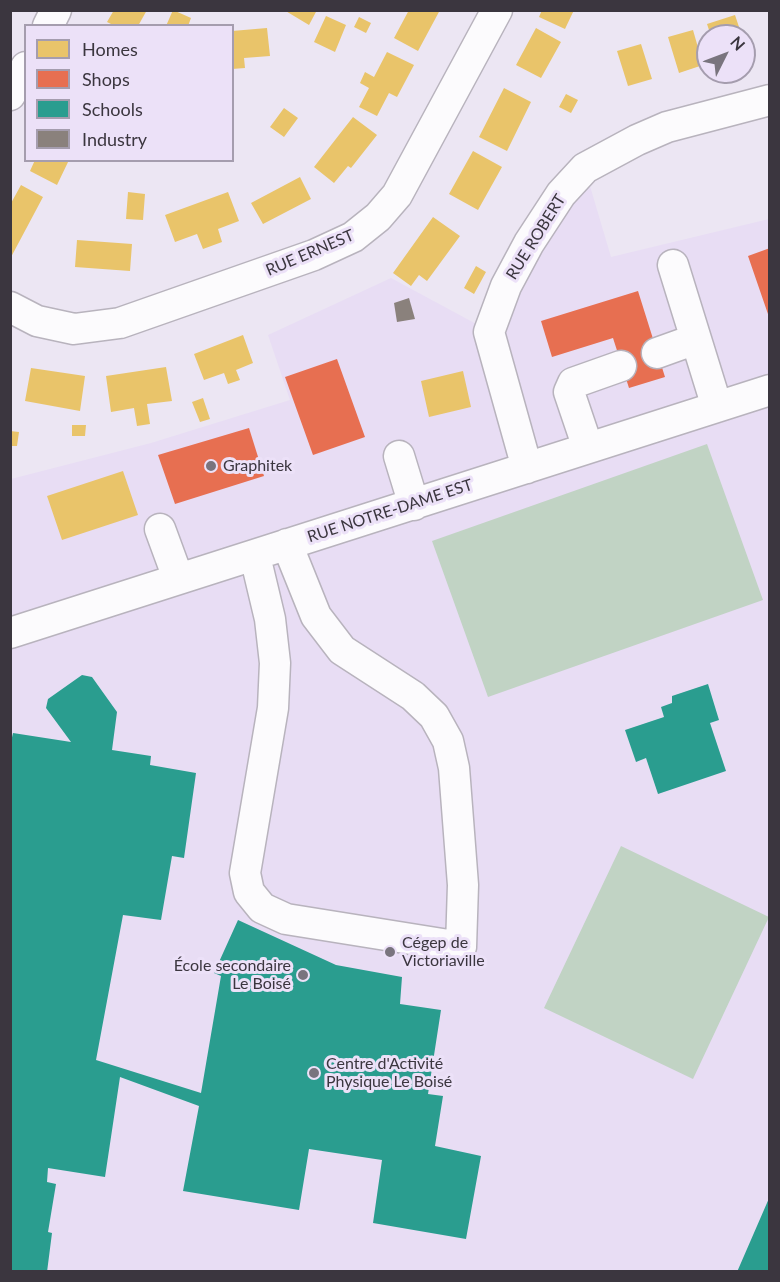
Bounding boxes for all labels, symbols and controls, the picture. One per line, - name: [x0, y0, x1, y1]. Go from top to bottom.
- legend: [24, 24, 234, 162]
- north arrow: [696, 24, 756, 84]
- text: N: [727, 32, 749, 54]
- text: Homes: [82, 38, 138, 60]
- text: Shops: [82, 68, 130, 90]
- text: Schools: [82, 98, 143, 120]
- text: Industry: [82, 128, 147, 150]
- street label: RUE ROBERT: [502, 191, 570, 283]
- street label: RUE ERNEST: [263, 226, 357, 280]
- place label: Graphitek: [223, 456, 292, 476]
- marker: Graphitek: [204, 459, 218, 473]
- street label: RUE NOTRE-DAME EST: [305, 475, 475, 547]
- place label: Cégep de Victoriaville: [402, 933, 485, 971]
- marker: Cégep de Victoriaville: [383, 945, 397, 959]
- place label: École secondaire Le Boisé: [174, 956, 291, 994]
- marker: École secondaire Le Boisé: [296, 968, 310, 982]
- place label: Centre d'Activité Physique Le Boisé: [326, 1054, 452, 1092]
- marker: Centre d'Activité Physique Le Boisé: [307, 1066, 321, 1080]

